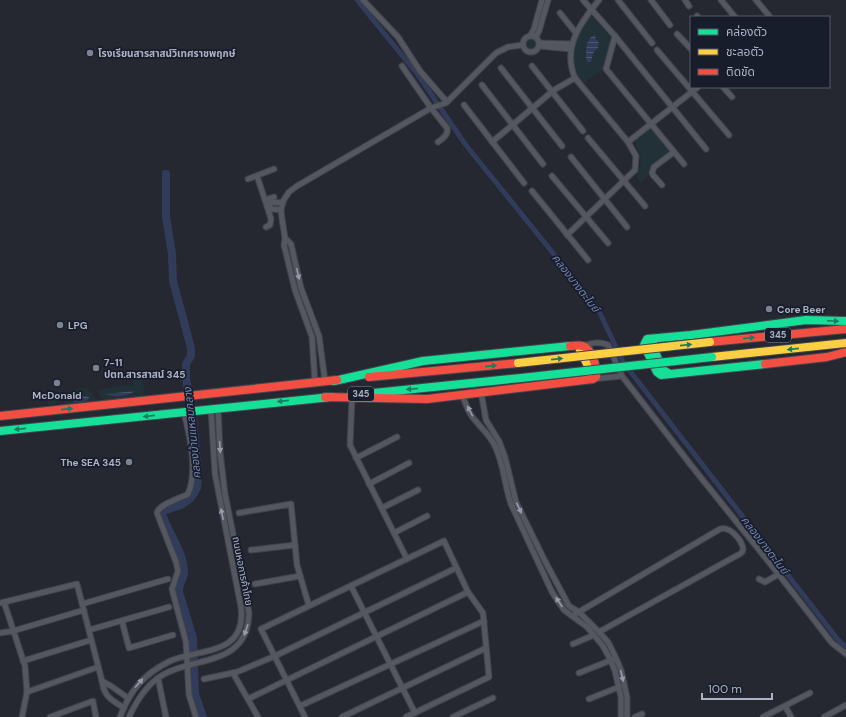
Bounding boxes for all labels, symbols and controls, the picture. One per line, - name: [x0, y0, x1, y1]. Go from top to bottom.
- legend: [690, 16, 830, 88]
- text: คล่องตัว: [726, 24, 767, 40]
- text: ชะลอตัว: [726, 44, 764, 60]
- place label: โรงเรียนสารสาสน์วิเทศราชพฤกษ์: [98, 47, 236, 60]
- marker: โรงเรียนสารสาสน์วิเทศราชพฤกษ์: [85, 48, 95, 58]
- text: ติดขัด: [726, 64, 755, 80]
- water label: คลองบางตะไนย์: [549, 251, 604, 316]
- one-way arrow: [295, 268, 301, 280]
- place label: Core Beer: [777, 303, 825, 316]
- marker: Core Beer: [764, 304, 774, 314]
- one-way arrow: [827, 318, 840, 324]
- place label: LPG: [68, 319, 88, 332]
- marker: LPG: [55, 320, 65, 330]
- road number: 345: [765, 328, 791, 342]
- one-way arrow: [743, 335, 755, 342]
- one-way arrow: [680, 342, 692, 348]
- one-way arrow: [787, 345, 799, 352]
- one-way arrow: [551, 355, 563, 362]
- place label: 7-11 ปตท.สารสาสน์ 345: [104, 356, 185, 381]
- one-way arrow: [485, 362, 497, 369]
- marker: 7-11 ปตท.สารสาสน์ 345: [91, 363, 101, 373]
- marker: McDonald: [52, 378, 62, 388]
- water label: คลองบ้านแหลมกลาง: [180, 385, 204, 480]
- one-way arrow: [406, 386, 418, 392]
- road number: 345: [348, 387, 374, 401]
- place label: McDonald: [32, 389, 82, 402]
- one-way arrow: [277, 398, 289, 405]
- one-way arrow: [466, 405, 473, 416]
- one-way arrow: [61, 406, 73, 412]
- one-way arrow: [143, 412, 155, 419]
- one-way arrow: [14, 426, 26, 432]
- one-way arrow: [217, 441, 224, 453]
- place label: The SEA 345: [60, 456, 121, 469]
- marker: The SEA 345: [124, 457, 134, 467]
- one-way arrow: [516, 502, 522, 514]
- one-way arrow: [219, 508, 225, 521]
- water label: คลองบางตะไนย์: [738, 513, 793, 578]
- street label: ถนนหอการค้าไทย: [229, 535, 256, 607]
- one-way arrow: [555, 597, 563, 608]
- one-way arrow: [243, 624, 249, 636]
- one-way arrow: [620, 669, 626, 682]
- scale bar: [702, 675, 772, 701]
- one-way arrow: [134, 678, 144, 688]
- text: 100 m: [708, 681, 742, 697]

